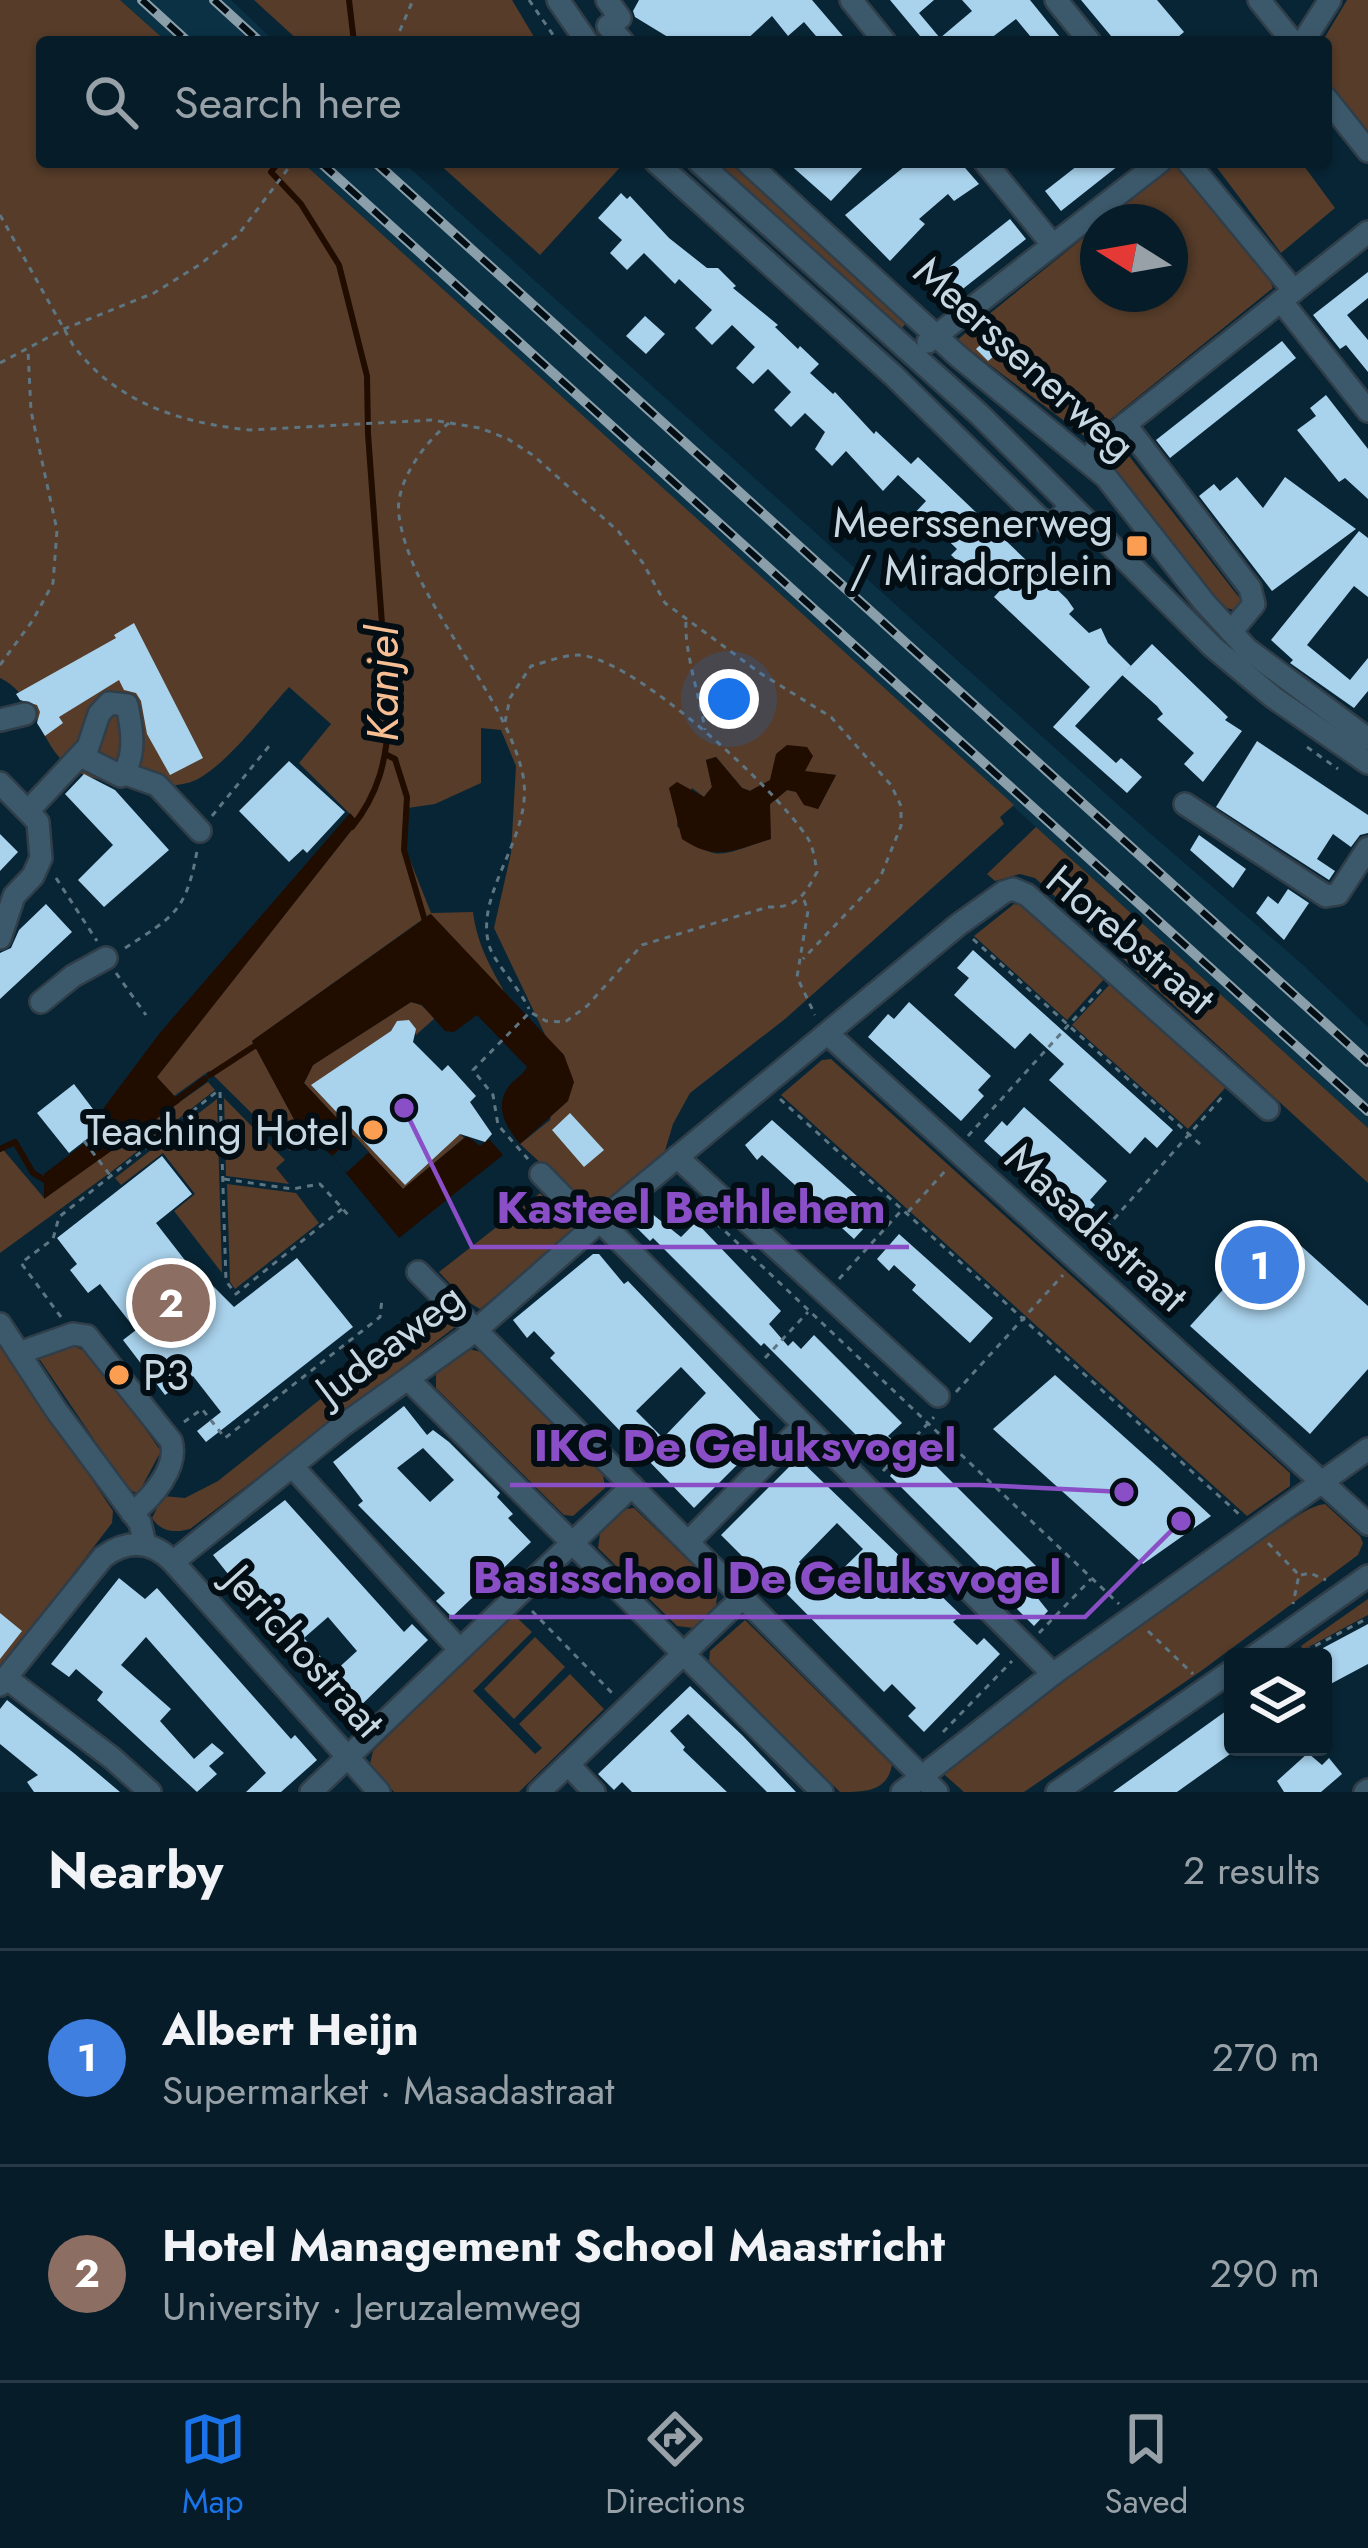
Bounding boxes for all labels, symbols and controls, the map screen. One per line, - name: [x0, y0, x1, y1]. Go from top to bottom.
- search box: [36, 36, 1332, 168]
- icon: search: [78, 69, 144, 135]
- text: Search here: [174, 70, 402, 135]
- north arrow: [1080, 204, 1188, 312]
- street label: Meerssenerweg: [900, 242, 1149, 475]
- place label: Meerssenerweg / Miradorplein: [833, 492, 1113, 601]
- marker: Meerssenerweg / Miradorplein: [1124, 533, 1150, 559]
- water label: Kanjel: [350, 624, 415, 742]
- your location: [699, 669, 759, 729]
- street label: Horebstraat: [1033, 850, 1229, 1028]
- place label: Teaching Hotel: [86, 1100, 349, 1161]
- marker: Teaching Hotel: [360, 1117, 386, 1143]
- street label: Masadastraat: [992, 1129, 1202, 1326]
- callout: Kasteel Bethlehem: [472, 1166, 909, 1247]
- text: Kasteel Bethlehem: [496, 1175, 886, 1240]
- pin: 1: [1221, 1220, 1299, 1310]
- pin: 2: [132, 1258, 210, 1348]
- street label: Judeaweg: [299, 1268, 476, 1422]
- place label: P3: [143, 1345, 189, 1406]
- marker: P3: [106, 1362, 132, 1388]
- callout: IKC De Geluksvogel: [510, 1404, 980, 1485]
- text: IKC De Geluksvogel: [534, 1413, 956, 1478]
- callout: Basisschool De Geluksvogel: [449, 1536, 1085, 1617]
- text: Basisschool De Geluksvogel: [473, 1545, 1061, 1610]
- street label: Jerichostraat: [207, 1548, 399, 1751]
- map controls: [1224, 1648, 1332, 1756]
- button: layers: [1224, 1648, 1332, 1756]
- text: Nearby: [48, 1833, 223, 1907]
- text: 2 results: [1183, 1842, 1320, 1899]
- text: Albert Heijn: [162, 1997, 419, 2062]
- text: 1: [77, 2029, 97, 2086]
- text: 270 m: [1212, 2029, 1320, 2086]
- text: Supermarket · Masadastraat: [162, 2062, 614, 2119]
- text: Hotel Management School Maastricht: [162, 2213, 945, 2278]
- text: 2: [74, 2245, 100, 2302]
- text: 290 m: [1210, 2245, 1320, 2302]
- text: University · Jeruzalemweg: [162, 2278, 582, 2335]
- tab: Map: [180, 2406, 246, 2525]
- tab: Directions: [605, 2406, 745, 2525]
- tab: Saved: [1105, 2406, 1188, 2525]

